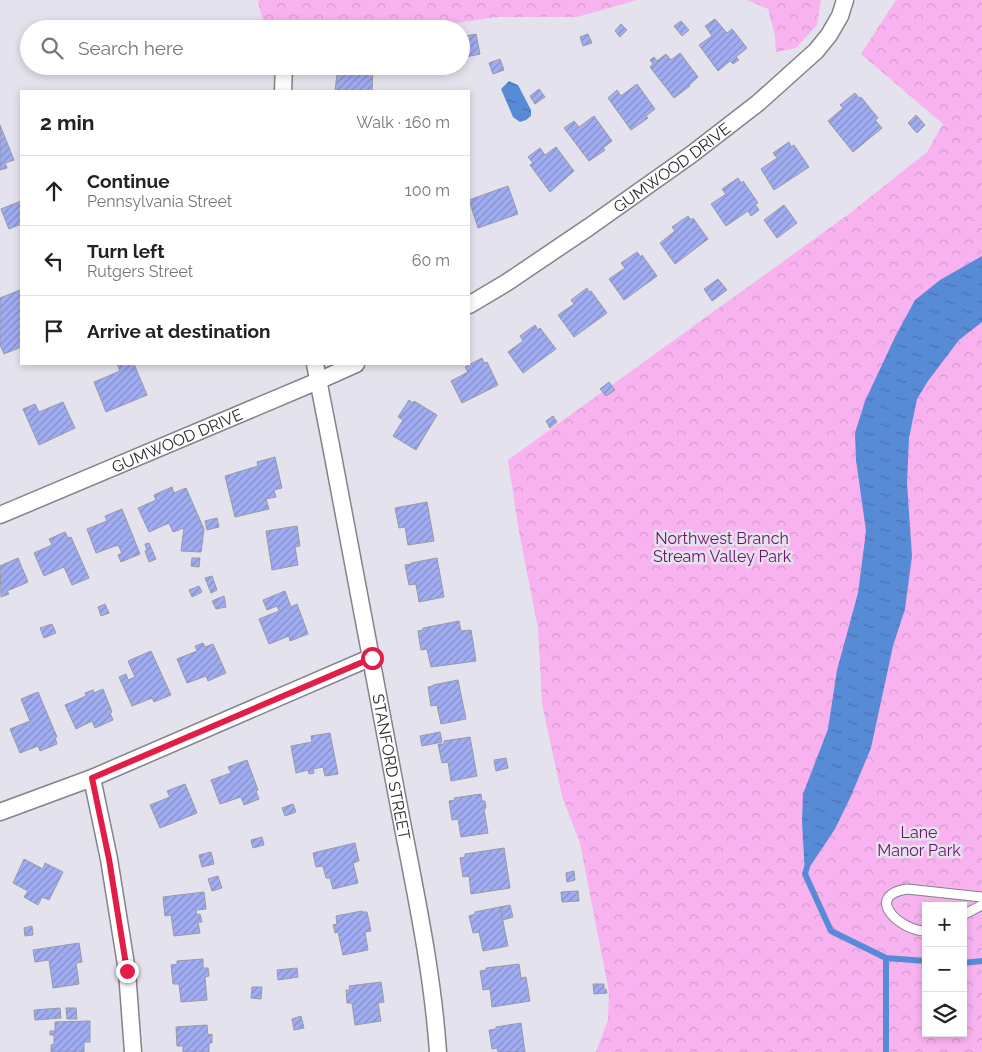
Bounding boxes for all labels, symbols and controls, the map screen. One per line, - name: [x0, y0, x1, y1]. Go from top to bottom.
- search box: [20, 20, 470, 75]
- icon: search: [38, 34, 66, 62]
- text: Search here: [78, 37, 184, 59]
- text: 2 min: [40, 110, 94, 135]
- text: Walk · 160 m: [356, 113, 450, 132]
- street label: GUMWOOD DRIVE: [609, 118, 734, 216]
- text: Continue: [87, 170, 170, 192]
- icon: ahead: [40, 177, 68, 205]
- text: 100 m: [405, 181, 450, 200]
- text: Pennsylvania Street: [87, 192, 232, 211]
- text: Turn left: [87, 240, 164, 262]
- icon: left: [40, 247, 68, 275]
- text: 60 m: [412, 251, 450, 270]
- text: Rutgers Street: [87, 262, 193, 281]
- icon: arrive: [40, 317, 68, 345]
- text: Arrive at destination: [87, 320, 271, 342]
- street label: GUMWOOD DRIVE: [109, 404, 245, 476]
- park label: Northwest Branch Stream Valley Park: [653, 529, 792, 566]
- route start: [361, 647, 384, 670]
- street label: STANFORD STREET: [369, 692, 415, 841]
- park label: Lane Manor Park: [877, 823, 961, 860]
- map controls: [922, 902, 967, 1037]
- button: +: [922, 902, 967, 947]
- button: −: [922, 947, 967, 992]
- route end: [116, 960, 139, 983]
- button: layers: [922, 992, 967, 1037]

